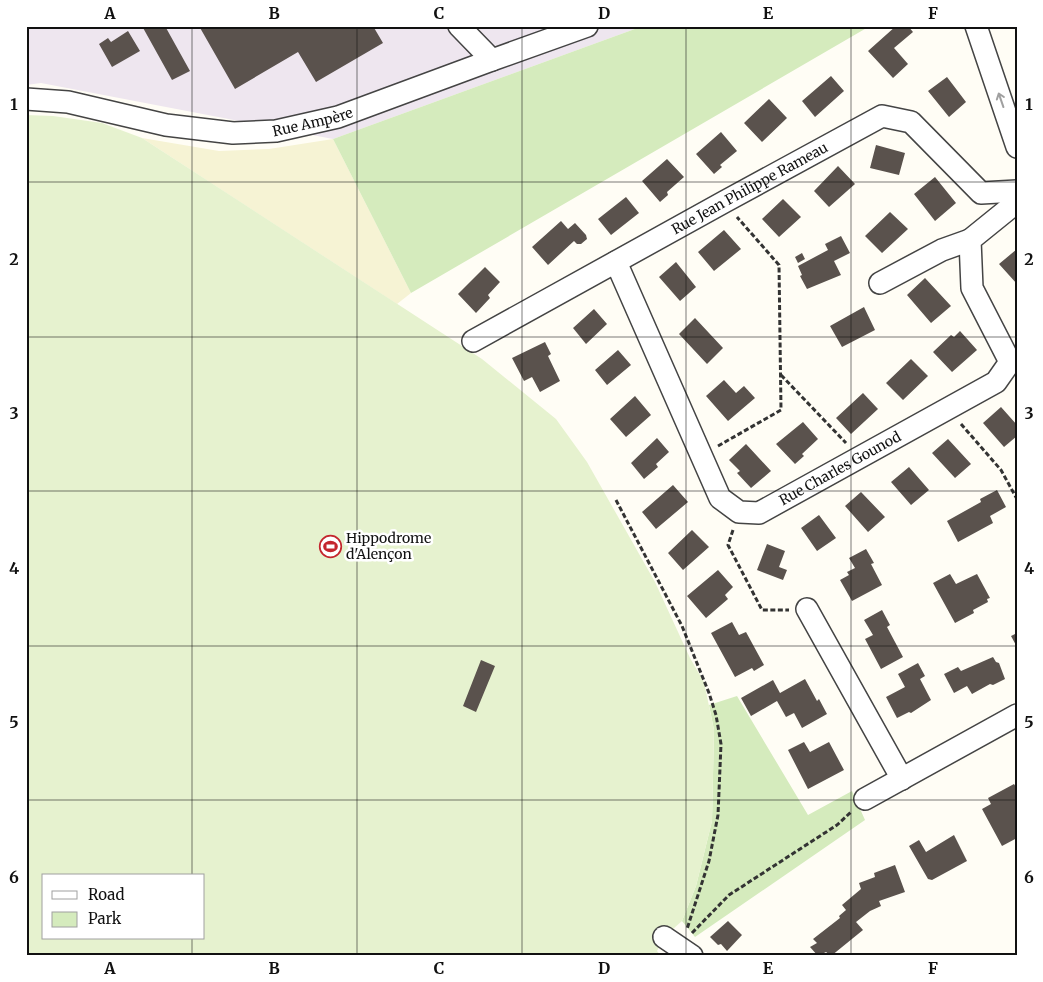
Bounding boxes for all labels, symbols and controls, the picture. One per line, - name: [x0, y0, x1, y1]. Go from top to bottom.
- text: A: [103, 3, 116, 23]
- text: B: [268, 3, 280, 23]
- text: C: [434, 3, 444, 23]
- text: D: [598, 3, 610, 23]
- text: E: [763, 3, 774, 23]
- text: F: [928, 3, 938, 23]
- one-way arrow: [996, 93, 1005, 109]
- text: 1: [10, 94, 18, 114]
- text: 1: [1025, 94, 1033, 114]
- street label: Rue Ampère: [271, 103, 355, 141]
- street label: Rue Jean Philippe Rameau: [668, 138, 831, 238]
- text: 2: [9, 249, 19, 269]
- text: 2: [1024, 249, 1034, 269]
- text: 3: [9, 403, 19, 423]
- text: 3: [1024, 403, 1034, 423]
- street label: Rue Charles Gounod: [776, 427, 904, 509]
- place label: Hippodrome d'Alençon: [346, 529, 431, 563]
- sports icon: Hippodrome d'Alençon: [318, 534, 342, 558]
- text: 4: [9, 558, 19, 578]
- text: 4: [1024, 558, 1034, 578]
- text: 5: [9, 712, 19, 732]
- text: 5: [1024, 712, 1034, 732]
- text: 6: [9, 867, 19, 887]
- text: 6: [1024, 867, 1034, 887]
- legend: [42, 874, 205, 940]
- text: Road: [88, 885, 124, 904]
- text: Park: [88, 909, 122, 928]
- text: A: [103, 958, 116, 978]
- text: B: [268, 958, 280, 978]
- text: C: [434, 958, 444, 978]
- text: D: [598, 958, 610, 978]
- text: E: [763, 958, 774, 978]
- text: F: [928, 958, 938, 978]

